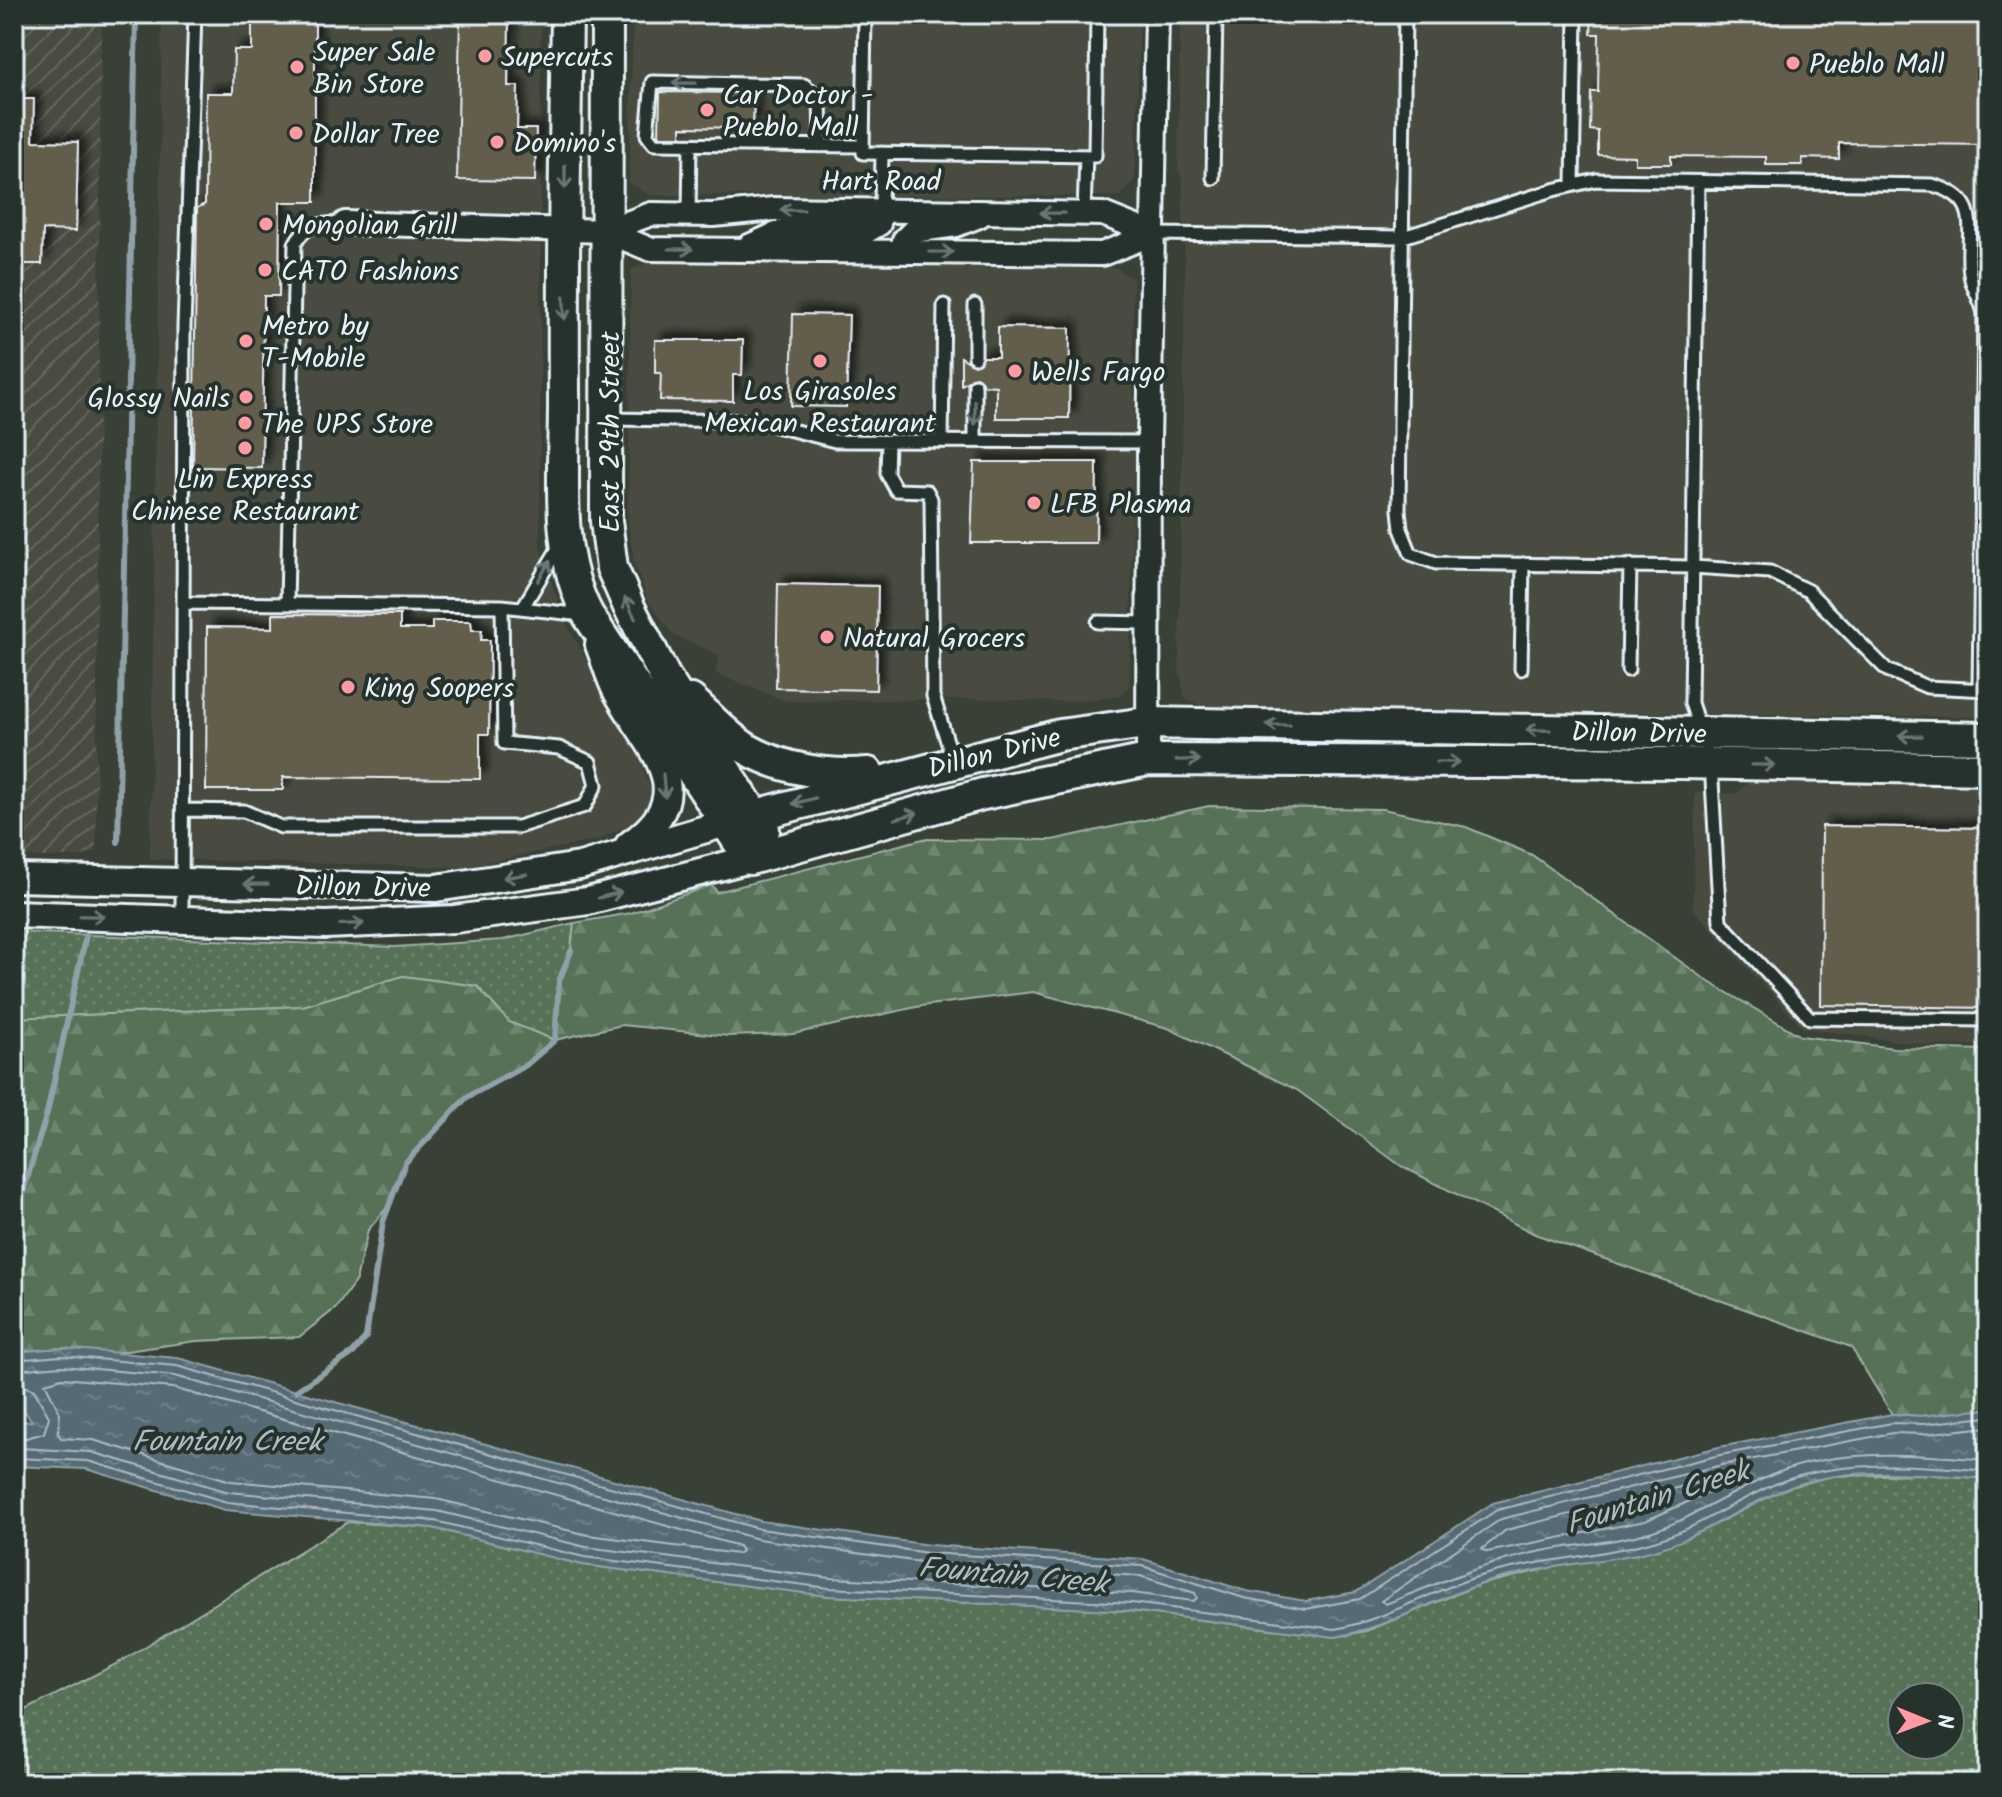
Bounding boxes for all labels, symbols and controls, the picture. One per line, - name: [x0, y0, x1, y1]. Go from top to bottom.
- place label: Super Sale Bin Store: [313, 31, 436, 108]
- place label: Supercuts: [501, 36, 613, 81]
- place label: Pueblo Mall: [1809, 43, 1945, 88]
- marker: Supercuts: [476, 47, 494, 65]
- marker: Pueblo Mall: [1784, 54, 1802, 72]
- marker: Super Sale Bin Store: [288, 58, 306, 76]
- place label: Car Doctor - Pueblo Mall: [723, 74, 873, 151]
- one-way arrow: [671, 75, 698, 91]
- marker: Car Doctor - Pueblo Mall: [698, 101, 716, 119]
- place label: Dollar Tree: [312, 113, 440, 158]
- place label: Domino's: [513, 122, 616, 167]
- marker: Dollar Tree: [287, 124, 305, 142]
- marker: Domino's: [488, 133, 506, 151]
- street label: Hart Road: [821, 160, 942, 205]
- one-way arrow: [557, 163, 573, 190]
- one-way arrow: [779, 202, 806, 217]
- place label: Mongolian Grill: [282, 204, 457, 249]
- one-way arrow: [1039, 205, 1066, 220]
- marker: Mongolian Grill: [257, 215, 275, 233]
- one-way arrow: [667, 242, 694, 257]
- one-way arrow: [927, 244, 954, 260]
- place label: CATO Fashions: [281, 250, 459, 295]
- marker: CATO Fashions: [256, 261, 274, 279]
- one-way arrow: [556, 294, 572, 321]
- place label: Metro by T-Mobile: [262, 305, 369, 382]
- street label: East 29th Street: [589, 330, 634, 533]
- marker: Metro by T-Mobile: [237, 332, 255, 350]
- place label: Wells Fargo: [1031, 351, 1165, 396]
- marker: Los Girasoles Mexican Restaurant: [811, 352, 829, 370]
- marker: Wells Fargo: [1006, 362, 1024, 380]
- place label: Los Girasoles Mexican Restaurant: [704, 370, 937, 447]
- place label: Glossy Nails: [88, 377, 230, 422]
- marker: Glossy Nails: [237, 388, 255, 406]
- one-way arrow: [967, 399, 983, 426]
- place label: The UPS Store: [261, 403, 434, 448]
- marker: The UPS Store: [236, 414, 254, 432]
- marker: Lin Express Chinese Restaurant: [236, 439, 254, 457]
- place label: Lin Express Chinese Restaurant: [131, 458, 360, 535]
- place label: LFB Plasma: [1050, 483, 1192, 528]
- marker: LFB Plasma: [1025, 494, 1043, 512]
- one-way arrow: [537, 560, 553, 583]
- one-way arrow: [622, 596, 637, 620]
- place label: Natural Grocers: [843, 617, 1025, 662]
- marker: Natural Grocers: [818, 628, 836, 646]
- place label: King Soopers: [364, 667, 514, 712]
- marker: King Soopers: [339, 678, 357, 696]
- street label: Dillon Drive: [1571, 711, 1708, 758]
- street label: Dillon Drive: [923, 716, 1066, 793]
- one-way arrow: [1265, 718, 1292, 733]
- one-way arrow: [1525, 723, 1552, 738]
- one-way arrow: [1897, 729, 1924, 744]
- one-way arrow: [1174, 752, 1201, 768]
- one-way arrow: [1434, 754, 1461, 770]
- one-way arrow: [1749, 757, 1776, 772]
- one-way arrow: [657, 773, 672, 799]
- one-way arrow: [791, 795, 817, 810]
- one-way arrow: [893, 808, 919, 823]
- street label: Dillon Drive: [295, 865, 432, 912]
- one-way arrow: [503, 869, 528, 884]
- one-way arrow: [243, 876, 270, 892]
- one-way arrow: [596, 887, 622, 902]
- one-way arrow: [78, 908, 105, 924]
- one-way arrow: [338, 916, 365, 931]
- water label: Fountain Creek: [132, 1419, 326, 1467]
- water label: Fountain Creek: [1560, 1447, 1759, 1550]
- water label: Fountain Creek: [916, 1545, 1113, 1610]
- north arrow: [1886, 1681, 1966, 1761]
- text: N: [1926, 1714, 1961, 1729]

